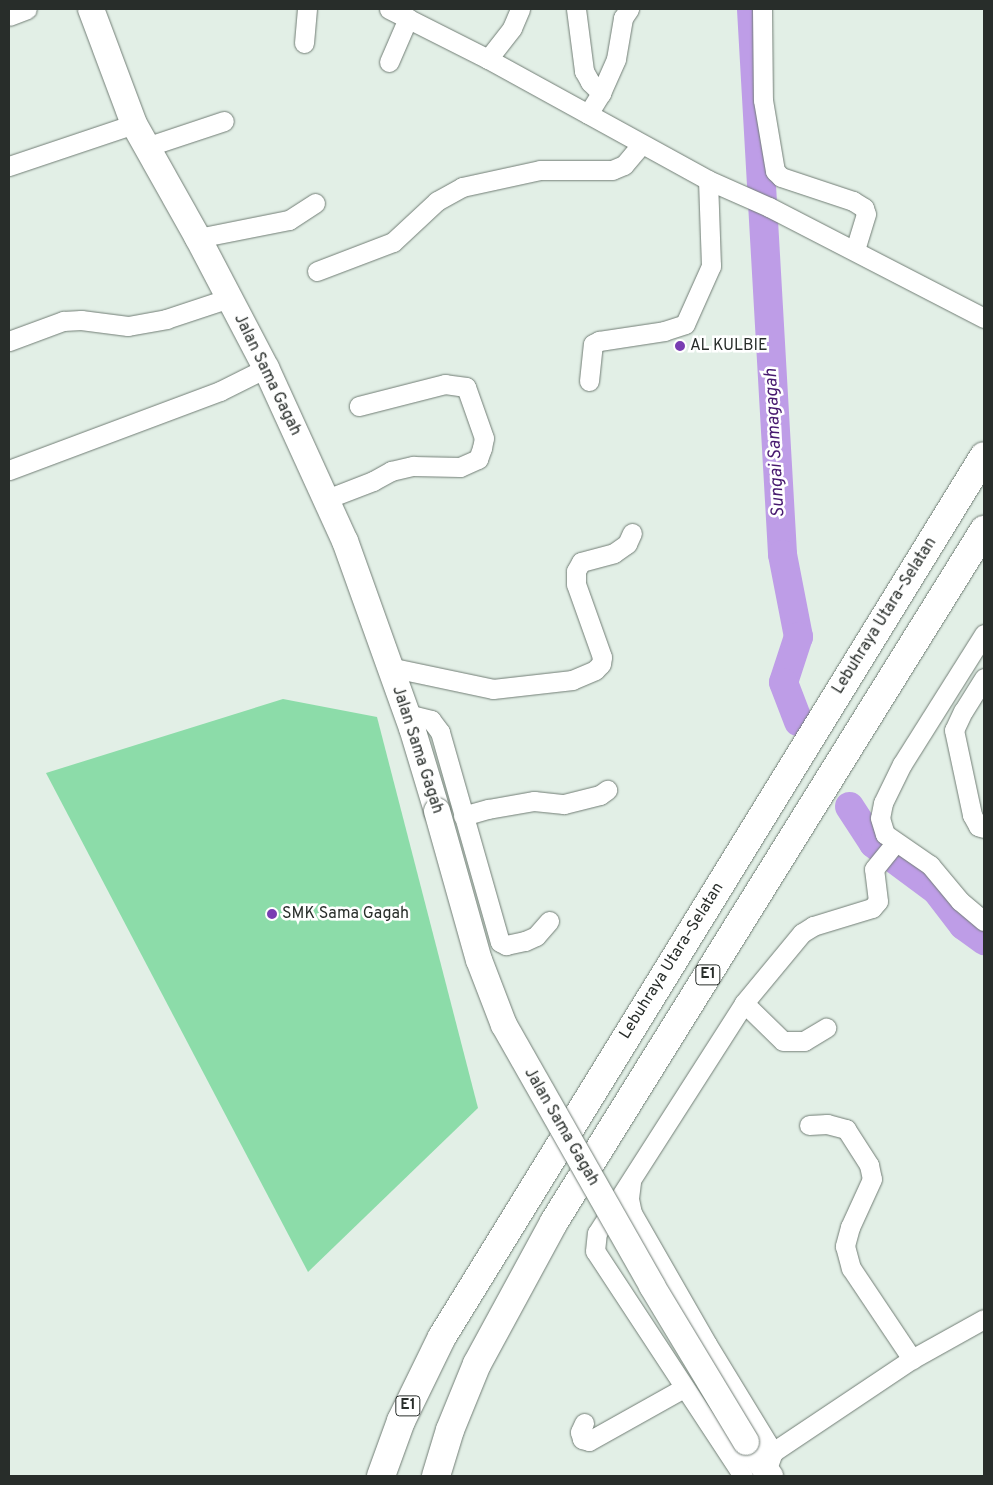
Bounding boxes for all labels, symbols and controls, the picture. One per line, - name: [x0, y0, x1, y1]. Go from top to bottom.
- street label: Jalan Sama Gagah: [229, 311, 305, 439]
- place label: AL KULBIE: [690, 336, 768, 356]
- marker: AL KULBIE: [674, 340, 686, 352]
- water label: Sungai Samagagah: [761, 368, 791, 518]
- street label: Lebuhraya Utara–Selatan: [829, 534, 941, 698]
- street label: Jalan Sama Gagah: [387, 684, 447, 816]
- street label: Lebuhraya Utara–Selatan: [616, 879, 728, 1043]
- place label: SMK Sama Gagah: [282, 904, 409, 924]
- marker: SMK Sama Gagah: [266, 908, 278, 920]
- road number: E1: [694, 962, 722, 988]
- street label: Jalan Sama Gagah: [519, 1065, 603, 1189]
- road number: E1: [394, 1394, 422, 1418]

